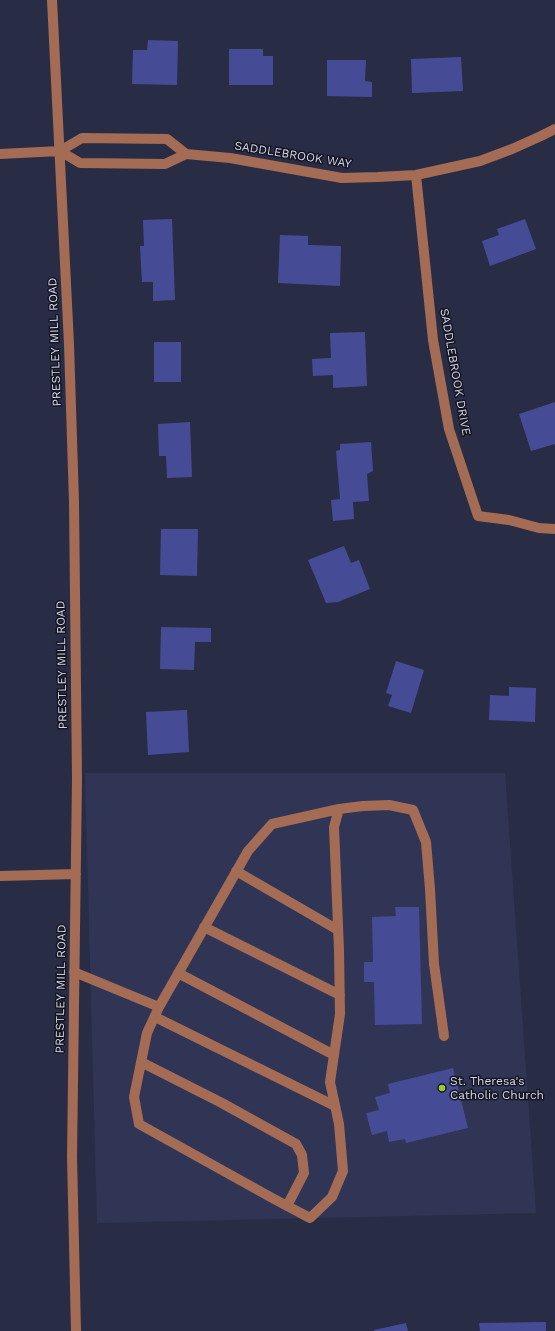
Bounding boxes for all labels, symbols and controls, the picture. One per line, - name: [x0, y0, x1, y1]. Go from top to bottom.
- street label: SADDLEBROOK WAY: [233, 139, 353, 171]
- street label: PRESTLEY MILL ROAD: [46, 277, 64, 407]
- street label: SADDLEBROOK DRIVE: [437, 307, 473, 437]
- street label: PRESTLEY MILL ROAD: [54, 601, 70, 729]
- street label: PRESTLEY MILL ROAD: [53, 925, 69, 1053]
- place label: St. Theresa's Catholic Church: [450, 1074, 544, 1102]
- marker: St. Theresa's Catholic Church: [437, 1083, 447, 1093]

